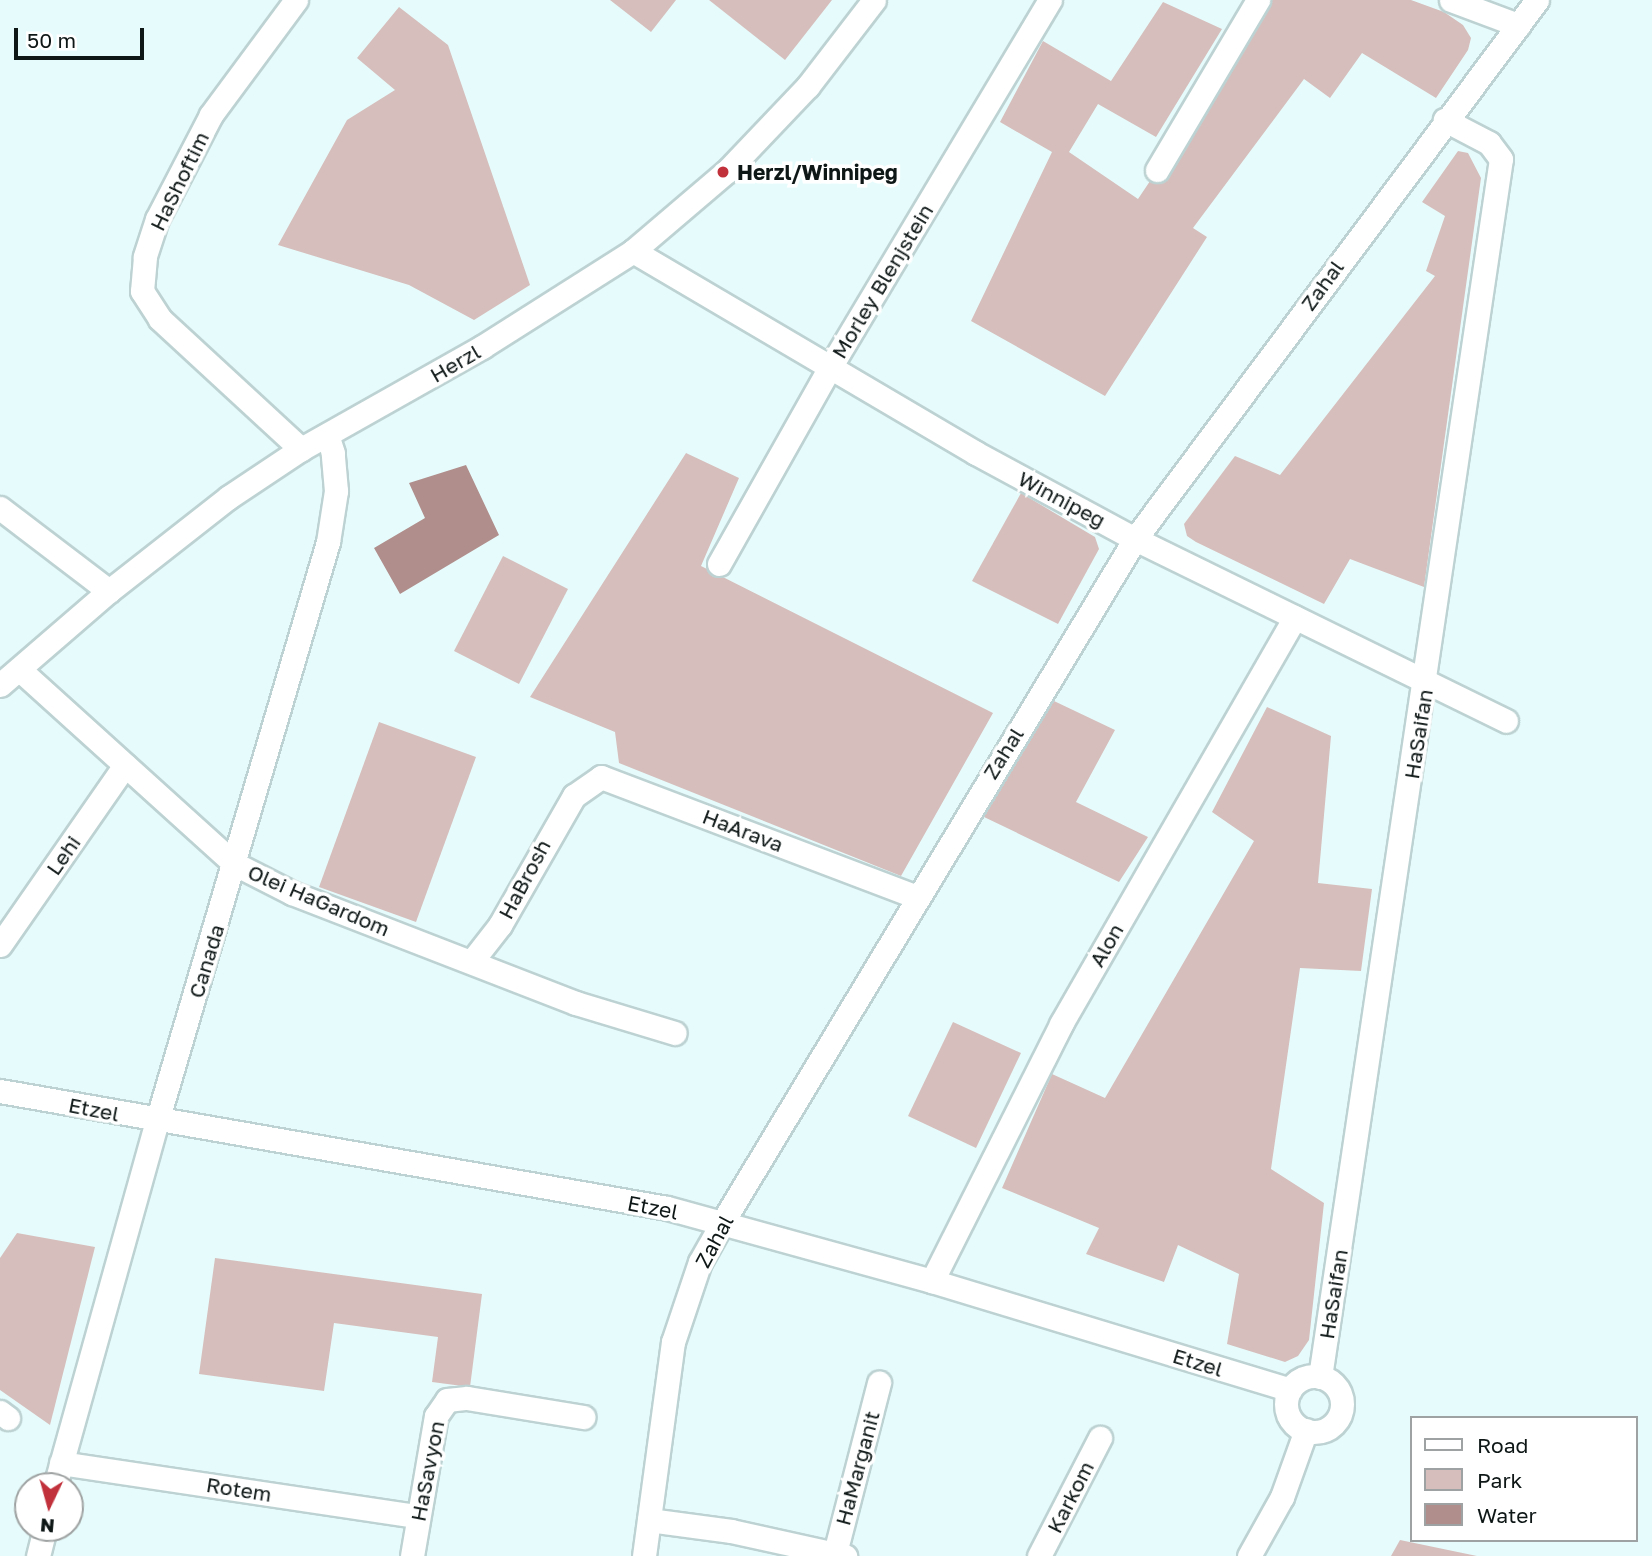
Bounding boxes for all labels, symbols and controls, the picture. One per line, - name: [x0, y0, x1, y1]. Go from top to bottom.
- scale bar: [18, 14, 147, 58]
- text: 50 m: [27, 27, 76, 53]
- street label: HaShoftim: [144, 127, 214, 235]
- place label: Herzl/Winnipeg: [737, 159, 898, 185]
- marker: Herzl/Winnipeg: [715, 164, 731, 180]
- street label: Morley Blenjstein: [826, 199, 938, 363]
- street label: Zahal: [1295, 255, 1349, 315]
- street label: Herzl: [425, 339, 485, 387]
- street label: Winnipeg: [1014, 466, 1110, 532]
- street label: HaSaifan: [1398, 687, 1438, 781]
- street label: Zahal: [977, 723, 1029, 783]
- street label: HaArava: [699, 803, 787, 857]
- street label: Lehi: [40, 830, 86, 880]
- street label: HaBrosh: [493, 835, 555, 923]
- street label: Olei HaGardom: [244, 859, 394, 941]
- street label: Alon: [1084, 919, 1128, 971]
- street label: Canada: [183, 921, 229, 1001]
- street label: Etzel: [66, 1092, 122, 1126]
- street label: Etzel: [625, 1190, 681, 1224]
- street label: Zahal: [690, 1210, 738, 1272]
- street label: HaSaifan: [1313, 1247, 1353, 1341]
- street label: Etzel: [1170, 1342, 1226, 1382]
- street label: HaMarganit: [830, 1408, 884, 1528]
- legend: [1410, 1416, 1638, 1542]
- street label: HaSavyon: [405, 1419, 449, 1523]
- text: Road: [1477, 1432, 1528, 1458]
- street label: Karkom: [1041, 1457, 1099, 1537]
- text: Park: [1477, 1467, 1522, 1493]
- street label: Rotem: [205, 1471, 273, 1507]
- north arrow: [14, 1472, 84, 1542]
- text: Water: [1477, 1502, 1537, 1528]
- text: N: [39, 1514, 56, 1539]

